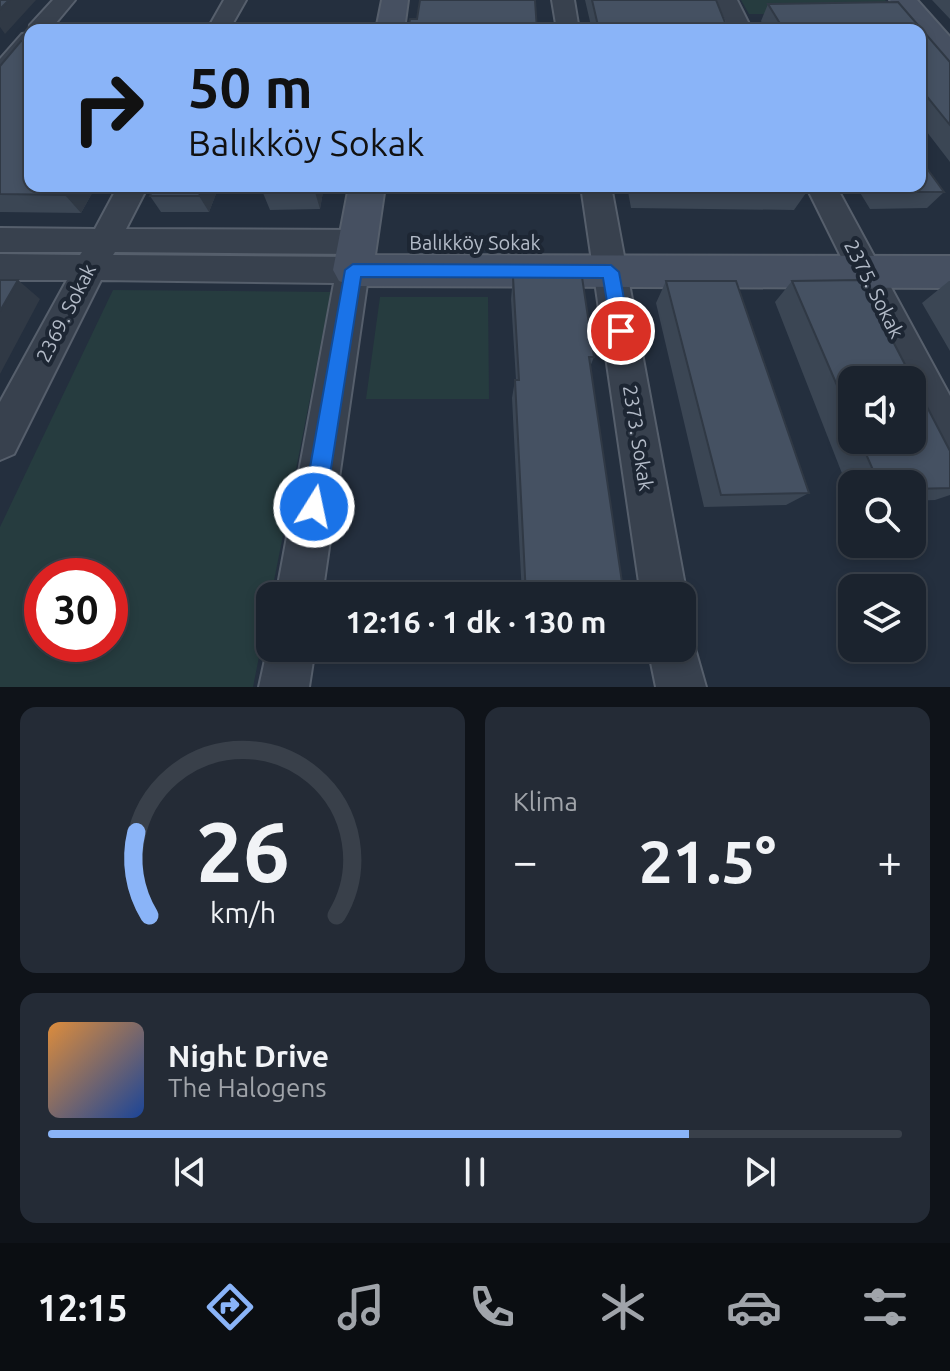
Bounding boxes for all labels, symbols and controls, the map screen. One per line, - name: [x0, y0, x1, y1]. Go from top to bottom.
- icon: right: [56, 56, 160, 160]
- text: 50 m: [188, 56, 313, 119]
- text: Balıkköy Sokak: [188, 122, 425, 163]
- street label: Balıkköy Sokak: [409, 231, 541, 254]
- street label: 2375. Sokak: [840, 236, 909, 342]
- street label: 2369. Sokak: [31, 260, 100, 366]
- pin: [587, 297, 655, 365]
- icon: arrive: [599, 309, 643, 353]
- map controls: [838, 366, 926, 662]
- button: sound: [838, 366, 926, 454]
- street label: 2373. Sokak: [619, 383, 658, 493]
- position arrow: [272, 465, 356, 549]
- button: search: [838, 470, 926, 558]
- speed limit sign: 30: [24, 558, 128, 662]
- button: layers: [838, 574, 926, 662]
- text: 12:16 · 1 dk · 130 m: [346, 605, 606, 639]
- text: Klima: [513, 787, 578, 816]
- text: 26: [196, 804, 289, 898]
- text: 21.5°: [639, 827, 776, 894]
- text: −: [513, 836, 538, 885]
- text: +: [877, 836, 902, 885]
- text: km/h: [210, 896, 276, 928]
- text: Night Drive: [168, 1039, 329, 1073]
- text: The Halogens: [168, 1073, 327, 1102]
- icon: previous: [168, 1150, 212, 1194]
- icon: pause: [453, 1150, 497, 1194]
- icon: next: [738, 1150, 782, 1194]
- icon: directions: [202, 1279, 258, 1335]
- icon: music: [333, 1279, 389, 1335]
- icon: phone: [464, 1279, 520, 1335]
- icon: climate: [595, 1279, 651, 1335]
- icon: car: [726, 1279, 782, 1335]
- icon: filters: [857, 1279, 913, 1335]
- text: 12:15: [37, 1287, 128, 1328]

